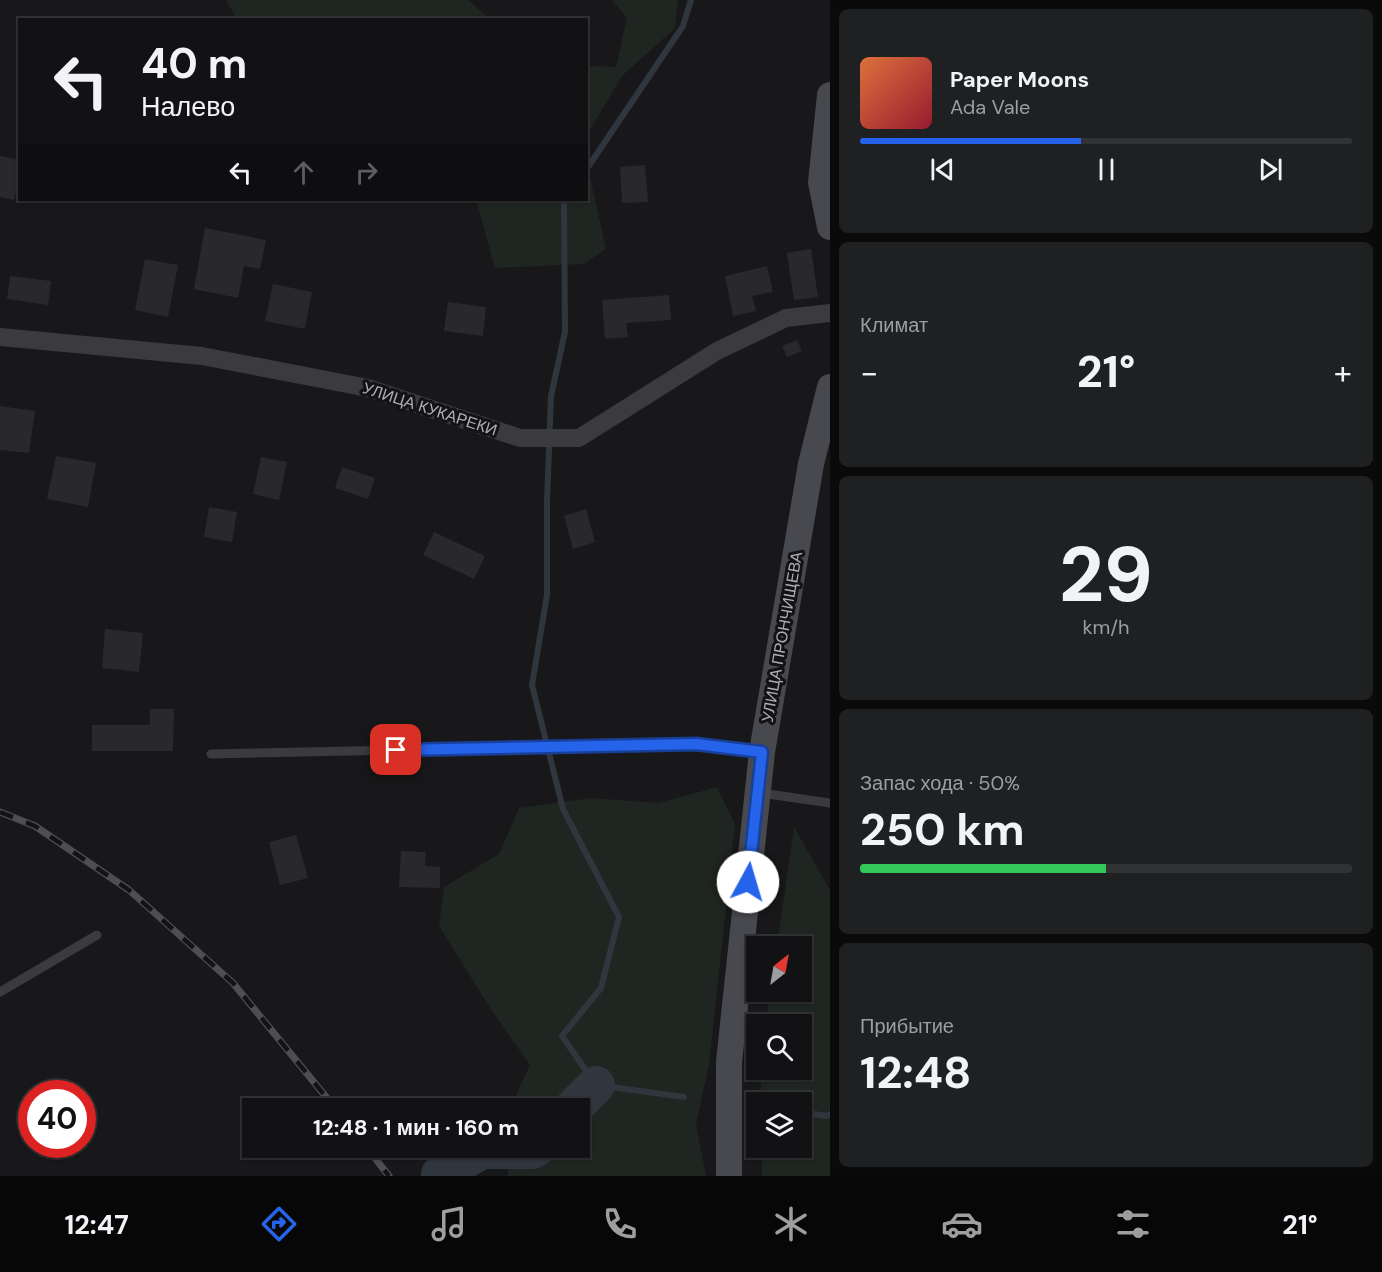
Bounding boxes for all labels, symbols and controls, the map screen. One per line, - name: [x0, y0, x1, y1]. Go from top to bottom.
- text: 40 m: [141, 36, 247, 91]
- icon: left: [42, 42, 120, 120]
- text: Paper Moons: [950, 65, 1089, 94]
- text: Налево: [141, 89, 235, 124]
- text: Ada Vale: [950, 94, 1030, 120]
- icon: previous: [926, 153, 959, 186]
- icon: pause: [1090, 153, 1123, 186]
- icon: next: [1254, 153, 1287, 186]
- icon: left: [224, 156, 257, 189]
- icon: ahead: [287, 156, 320, 189]
- icon: right: [350, 156, 383, 189]
- text: Климат: [860, 312, 928, 338]
- text: 21°: [1077, 342, 1135, 401]
- text: −: [860, 351, 878, 394]
- text: +: [1334, 351, 1352, 394]
- street label: УЛИЦА КУКАРЕКИ: [360, 377, 500, 441]
- text: 29: [1059, 524, 1153, 625]
- street label: УЛИЦА ПРОНЧИЩЕВА: [757, 550, 807, 724]
- text: km/h: [1082, 614, 1130, 640]
- pin: [370, 724, 421, 775]
- icon: arrive: [379, 733, 412, 766]
- text: Запас хода · 50%: [860, 770, 1020, 796]
- text: 250 km: [860, 800, 1025, 859]
- position arrow: [716, 850, 780, 914]
- north arrow: [746, 936, 812, 1002]
- map controls: [746, 936, 812, 1158]
- text: Прибытие: [860, 1013, 954, 1039]
- button: search: [746, 1014, 812, 1080]
- text: 12:48: [860, 1043, 972, 1102]
- speed limit sign: 40: [18, 1080, 96, 1158]
- button: layers: [746, 1092, 812, 1158]
- text: 12:48 · 1 мин · 160 m: [313, 1113, 519, 1142]
- icon: directions: [258, 1203, 300, 1245]
- icon: music: [428, 1203, 470, 1245]
- icon: phone: [599, 1203, 641, 1245]
- icon: climate: [770, 1203, 812, 1245]
- icon: car: [941, 1203, 983, 1245]
- icon: filters: [1112, 1203, 1154, 1245]
- text: 12:47: [64, 1207, 129, 1242]
- text: 21°: [1282, 1207, 1318, 1242]

